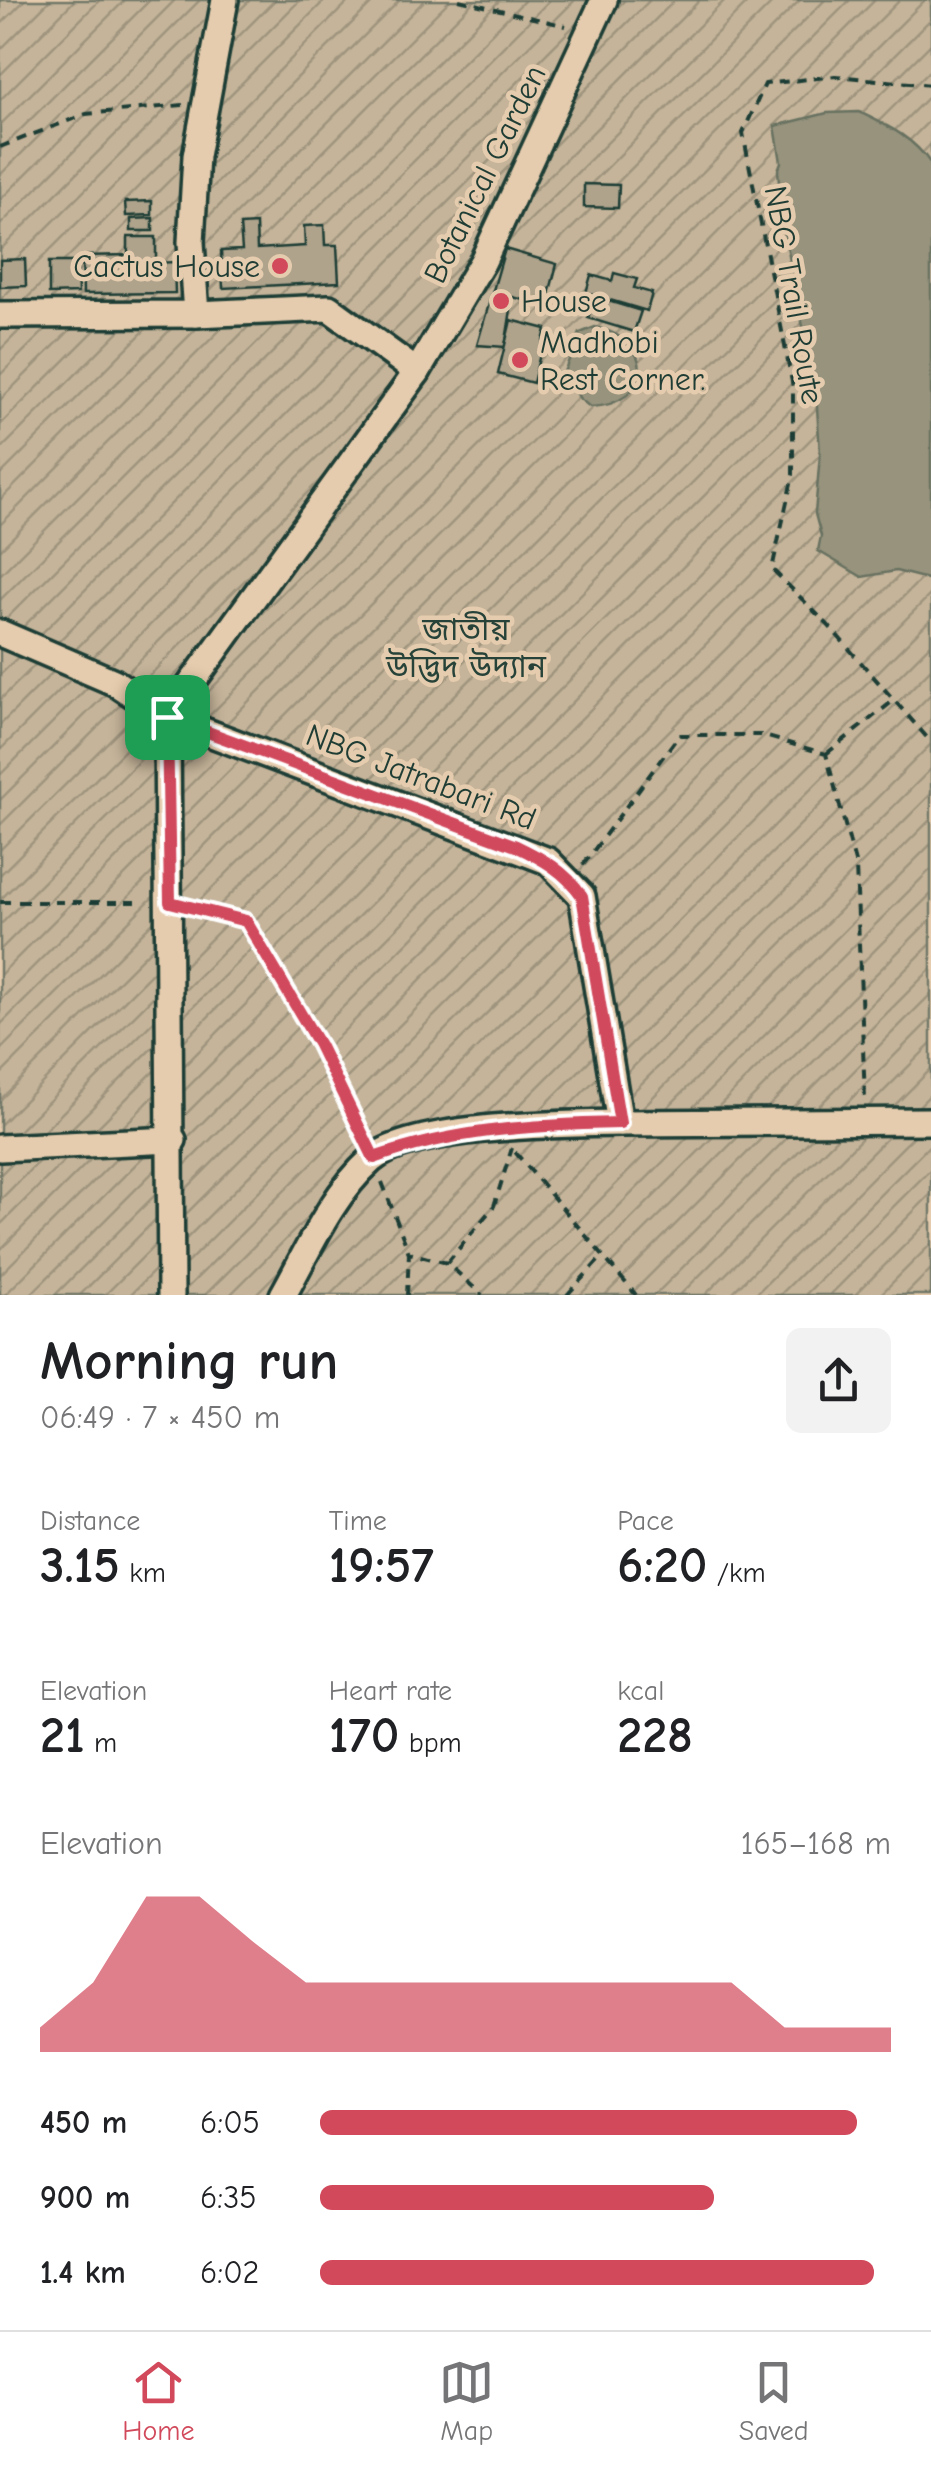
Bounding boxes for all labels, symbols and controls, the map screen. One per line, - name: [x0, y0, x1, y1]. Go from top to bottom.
- street label: Botanical Garden: [416, 59, 554, 289]
- street label: NBG Trail Route: [757, 183, 831, 407]
- place label: Cactus House: [73, 248, 260, 285]
- marker: Cactus House: [269, 255, 291, 277]
- place label: House: [521, 283, 607, 320]
- marker: House: [490, 290, 512, 312]
- place label: Madhobi Rest Corner.: [540, 324, 705, 398]
- marker: Madhobi Rest Corner.: [509, 349, 531, 371]
- park label: জাতীয় উদ্ভিদ উদ্যান: [385, 611, 547, 685]
- pin: [125, 675, 210, 760]
- icon: arrive: [140, 690, 195, 745]
- street label: NBG Jatrabari Rd: [301, 716, 541, 838]
- button: share: [786, 1328, 891, 1433]
- text: Morning run: [40, 1329, 338, 1393]
- text: 06:49 · 7 × 450 m: [40, 1399, 280, 1436]
- text: Distance: [40, 1505, 140, 1537]
- text: Time: [329, 1505, 387, 1537]
- text: Pace: [617, 1505, 674, 1537]
- text: 3.15: [40, 1537, 120, 1595]
- text: 19:57: [329, 1537, 434, 1595]
- text: 6:20: [617, 1537, 707, 1595]
- text: km: [120, 1557, 166, 1589]
- text: /km: [707, 1557, 766, 1589]
- text: Elevation: [40, 1675, 147, 1707]
- text: Heart rate: [329, 1675, 452, 1707]
- text: kcal: [617, 1675, 664, 1707]
- text: 21: [40, 1707, 85, 1765]
- text: 170: [329, 1707, 399, 1765]
- text: 228: [617, 1707, 693, 1765]
- text: m: [85, 1727, 117, 1759]
- text: bpm: [399, 1727, 462, 1759]
- text: Elevation: [40, 1825, 163, 1862]
- text: 165–168 m: [741, 1825, 891, 1862]
- text: 450 m: [40, 2104, 127, 2141]
- text: 6:05: [200, 2104, 260, 2141]
- text: 900 m: [40, 2179, 130, 2216]
- text: 6:35: [200, 2179, 257, 2216]
- text: 1.4 km: [40, 2254, 126, 2291]
- text: 6:02: [200, 2254, 259, 2291]
- tab: Home: [122, 2355, 195, 2447]
- tab: Map: [439, 2355, 494, 2447]
- tab: Saved: [739, 2355, 809, 2447]

